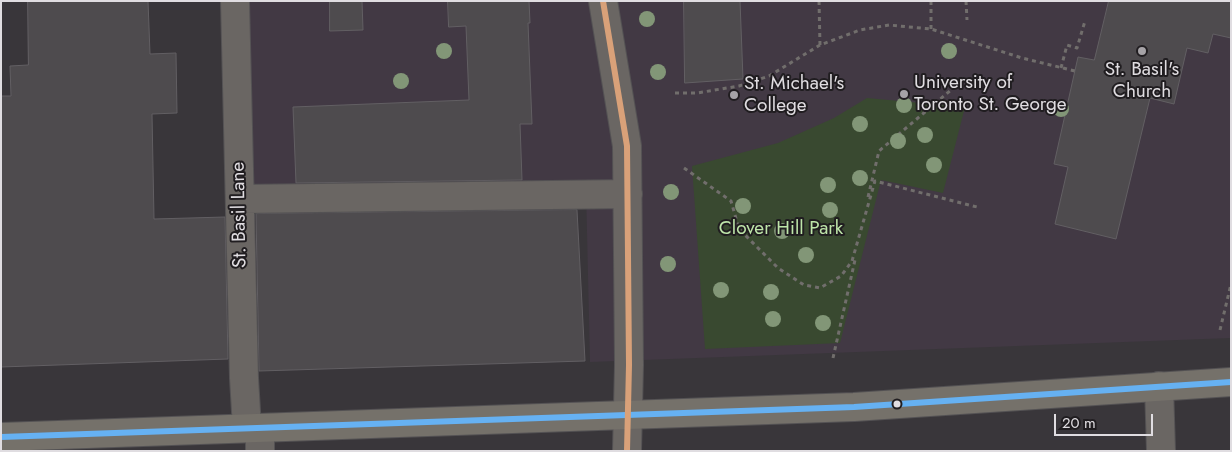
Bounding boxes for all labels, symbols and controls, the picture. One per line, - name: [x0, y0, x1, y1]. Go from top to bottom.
- marker: St. Basil's Church: [1136, 45, 1148, 57]
- place label: St. Basil's Church: [1105, 59, 1179, 103]
- place label: University of Toronto St. George: [914, 72, 1067, 116]
- place label: St. Michael's College: [744, 73, 844, 117]
- marker: University of Toronto St. George: [898, 88, 910, 100]
- marker: St. Michael's College: [728, 89, 740, 101]
- street label: St. Basil Lane: [228, 162, 252, 268]
- park label: Clover Hill Park: [719, 218, 843, 240]
- unlabelled marker: [892, 399, 902, 409]
- scale bar: [1057, 404, 1156, 436]
- text: 20 m: [1062, 412, 1096, 434]

